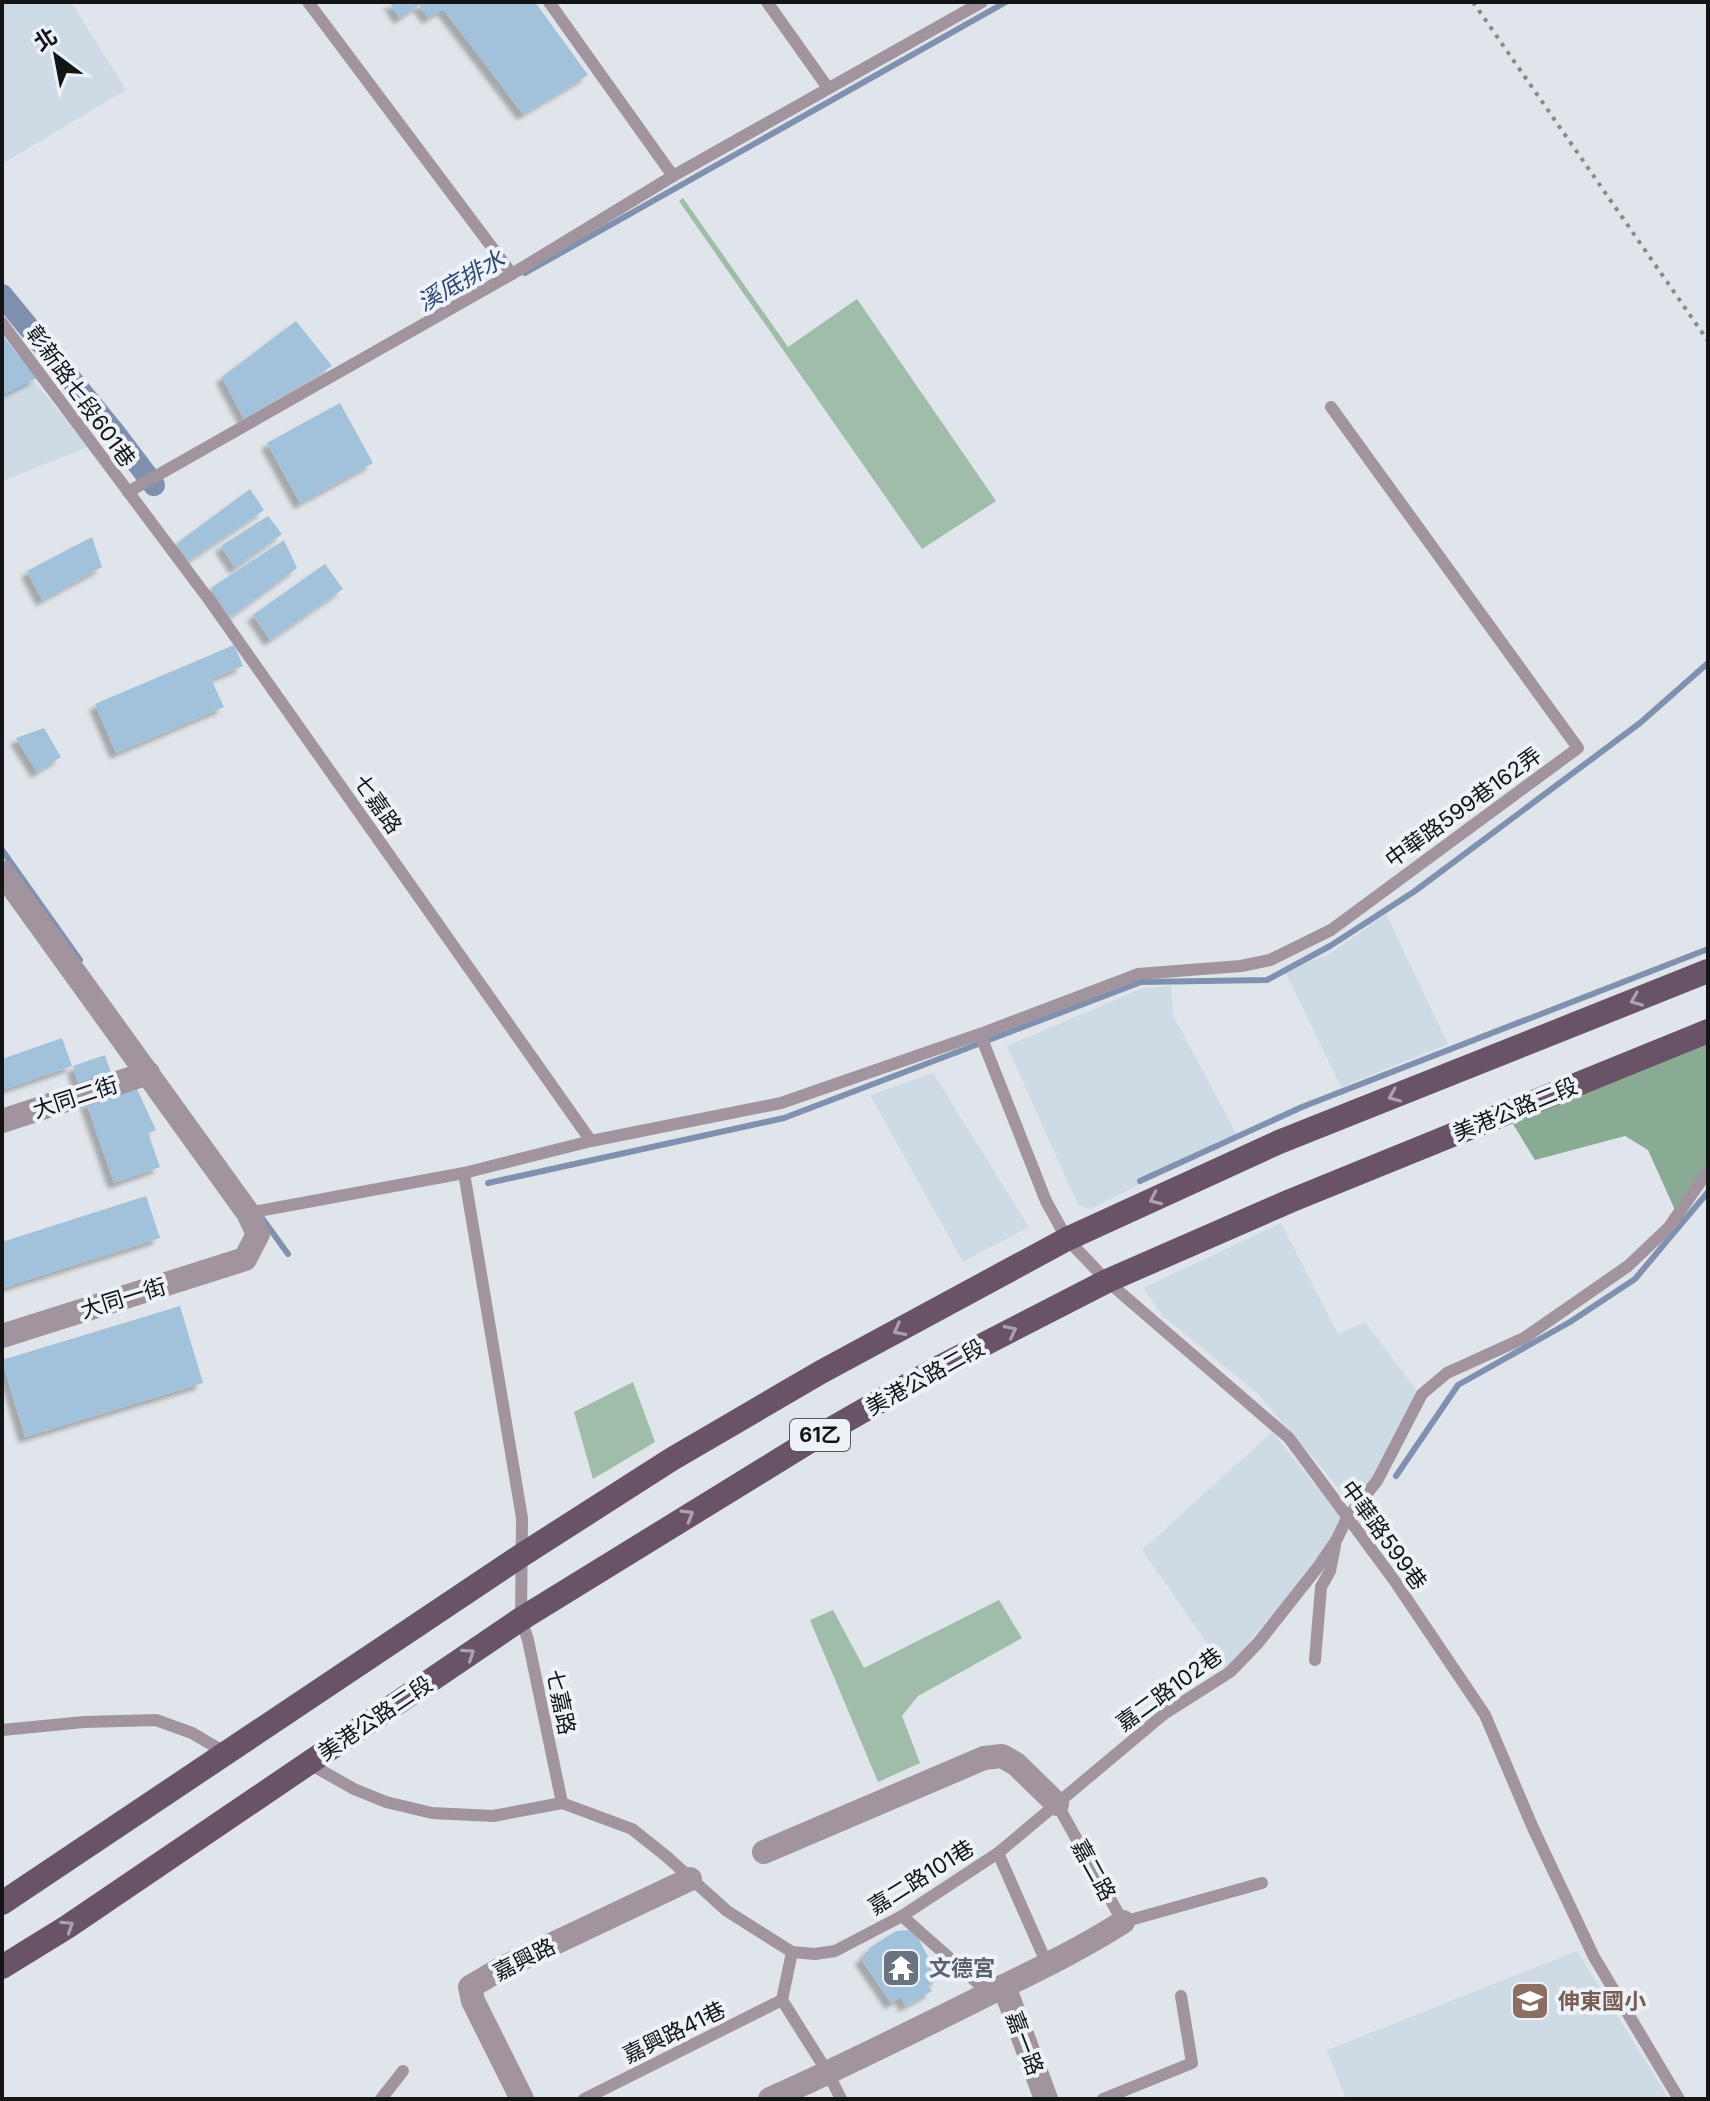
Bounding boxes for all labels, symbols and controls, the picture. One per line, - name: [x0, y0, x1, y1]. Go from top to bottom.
- north arrow: [16, 16, 96, 96]
- text: 北: [29, 22, 62, 56]
- water label: 溪底排水: [412, 244, 510, 317]
- street label: 彰新路七段601巷: [21, 320, 141, 472]
- street label: 中華路599巷162弄: [1380, 742, 1546, 872]
- street label: 七嘉路: [348, 770, 408, 838]
- one-way arrow: [1630, 990, 1644, 1007]
- street label: 大同二街: [29, 1071, 121, 1123]
- street label: 美港公路二段: [1449, 1072, 1581, 1146]
- one-way arrow: [1388, 1086, 1402, 1103]
- one-way arrow: [1149, 1189, 1163, 1205]
- street label: 大同一街: [77, 1273, 169, 1323]
- one-way arrow: [893, 1320, 907, 1335]
- one-way arrow: [1003, 1325, 1018, 1340]
- street label: 美港公路二段: [861, 1334, 989, 1420]
- road number: 61乙: [790, 1419, 850, 1451]
- street label: 中華路599巷: [1336, 1475, 1432, 1595]
- one-way arrow: [679, 1509, 694, 1524]
- street label: 嘉二路102巷: [1111, 1642, 1227, 1736]
- one-way arrow: [460, 1649, 474, 1664]
- street label: 七嘉路: [541, 1667, 581, 1737]
- street label: 美港公路二段: [313, 1670, 437, 1766]
- street label: 嘉二路101巷: [863, 1834, 979, 1920]
- street label: 嘉二路: [1067, 1835, 1121, 1905]
- one-way arrow: [60, 1921, 74, 1936]
- street label: 嘉興路: [489, 1932, 559, 1986]
- temple icon: 文德宮: [880, 1947, 922, 1989]
- place label: 文德宮: [929, 1955, 995, 1981]
- school or university icon: 伸東國小: [1509, 1980, 1551, 2022]
- place label: 伸東國小: [1558, 1988, 1646, 2014]
- street label: 嘉興路41巷: [619, 1996, 729, 2068]
- street label: 嘉一路: [1001, 2008, 1049, 2078]

